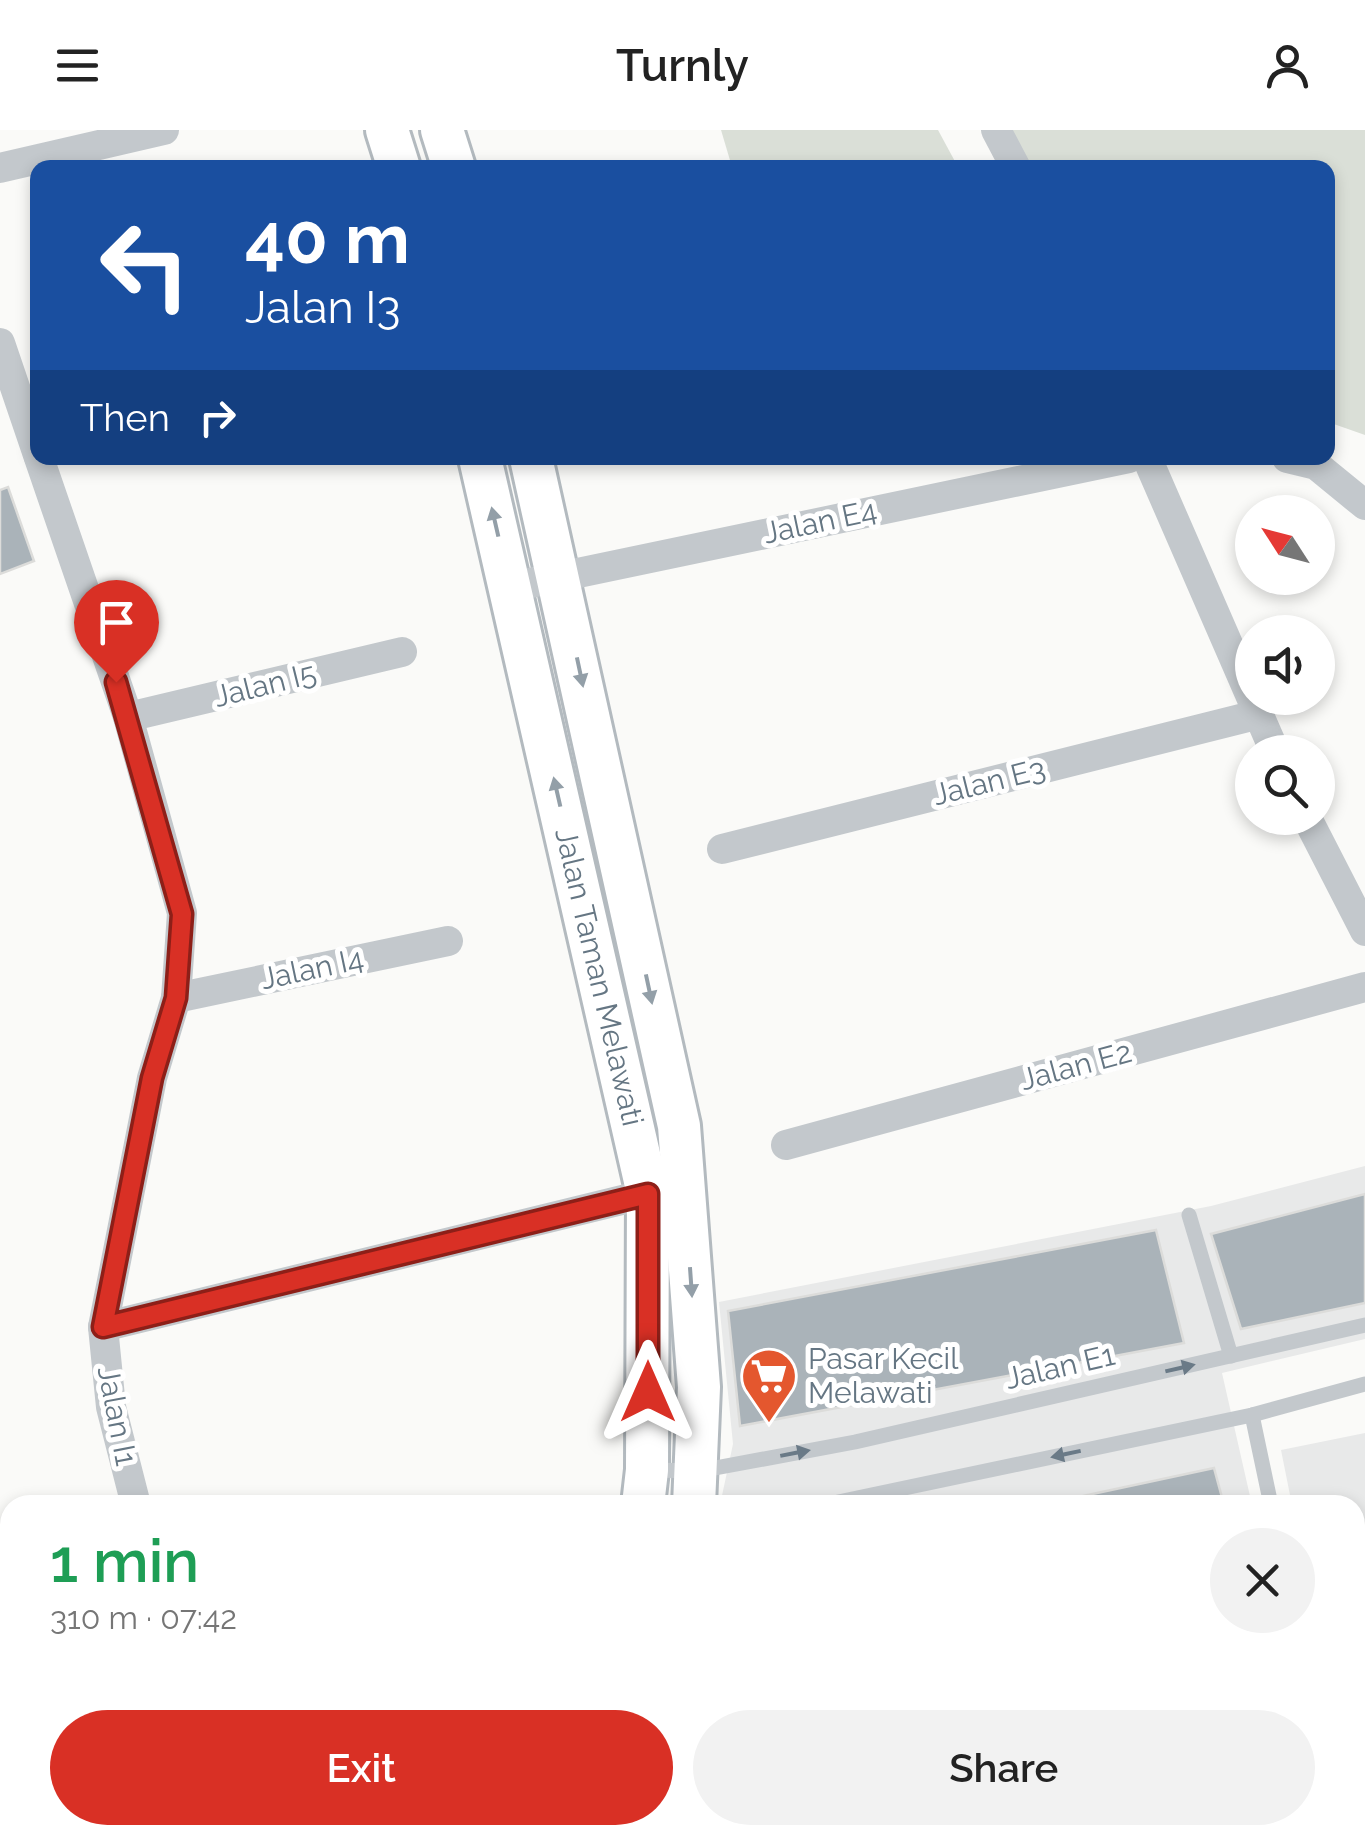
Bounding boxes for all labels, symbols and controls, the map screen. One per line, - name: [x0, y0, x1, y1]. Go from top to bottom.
- icon: menu: [50, 38, 105, 93]
- icon: person: [1260, 38, 1315, 93]
- text: Turnly: [616, 39, 749, 92]
- text: 40 m: [245, 197, 410, 279]
- icon: left: [80, 200, 210, 330]
- text: Jalan I3: [245, 281, 400, 334]
- icon: right: [190, 390, 245, 445]
- text: Then: [80, 395, 170, 440]
- street label: Jalan E4: [760, 492, 880, 551]
- north arrow: [1235, 495, 1335, 595]
- map controls: [1235, 495, 1335, 835]
- one-way arrow: [487, 506, 502, 537]
- pin: [74, 580, 159, 683]
- icon: arrive: [89, 595, 144, 650]
- button: sound: [1235, 615, 1335, 715]
- street label: Jalan I5: [210, 655, 320, 714]
- one-way arrow: [572, 657, 588, 688]
- button: search: [1235, 735, 1335, 835]
- street label: Jalan E3: [929, 751, 1049, 812]
- one-way arrow: [549, 776, 564, 807]
- street label: Jalan Taman Melawati: [548, 825, 651, 1129]
- street label: Jalan I4: [257, 941, 366, 996]
- one-way arrow: [642, 974, 657, 1005]
- street label: Jalan E2: [1016, 1034, 1135, 1097]
- one-way arrow: [684, 1267, 700, 1299]
- street label: Jalan E1: [1002, 1337, 1118, 1396]
- position arrow: [596, 1340, 700, 1444]
- place label: Pasar Kecil Melawati: [808, 1341, 959, 1410]
- supermarket icon: Pasar Kecil Melawati: [739, 1346, 799, 1425]
- one-way arrow: [1165, 1359, 1196, 1375]
- street label: Jalan I1: [91, 1363, 144, 1469]
- one-way arrow: [780, 1445, 811, 1460]
- one-way arrow: [1050, 1447, 1081, 1463]
- text: 1 min: [50, 1526, 199, 1596]
- button: close: [1210, 1528, 1315, 1633]
- text: 310 m · 07:42: [50, 1599, 237, 1636]
- button: Exit: [50, 1710, 673, 1825]
- button: Share: [693, 1710, 1315, 1825]

